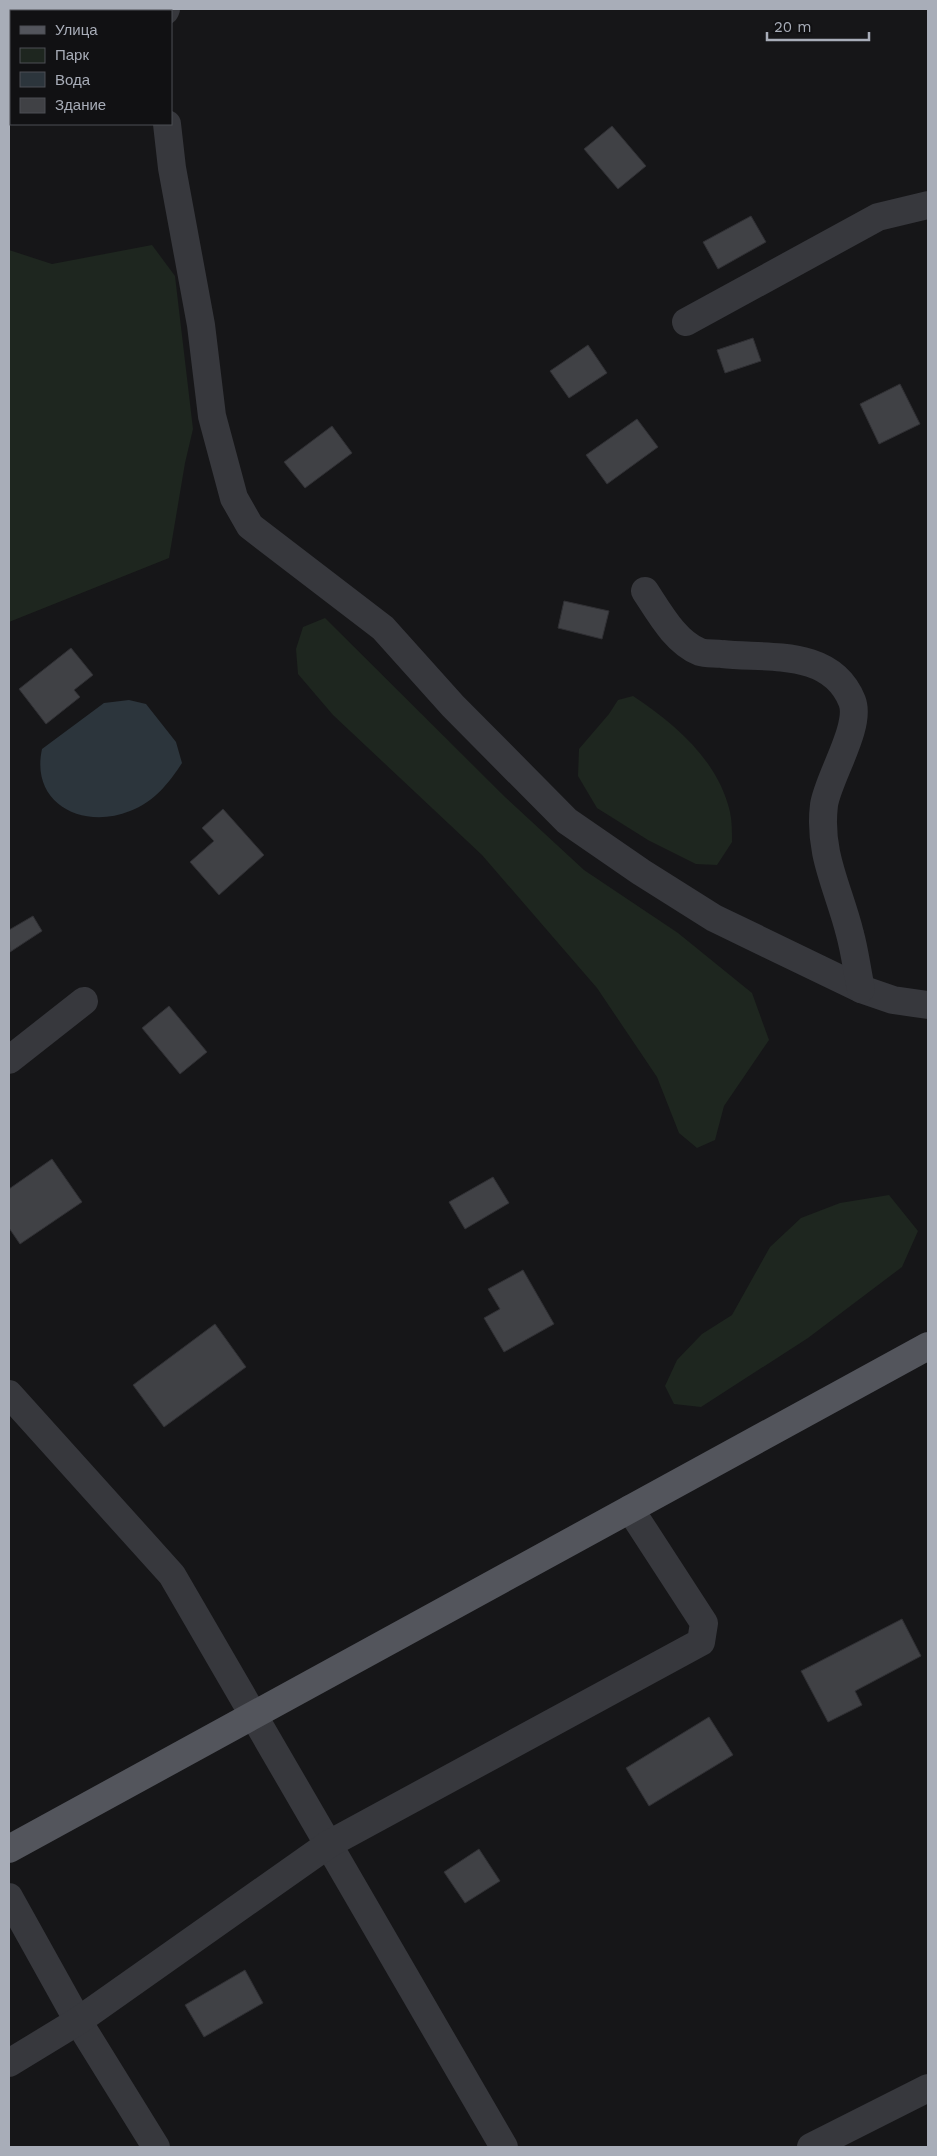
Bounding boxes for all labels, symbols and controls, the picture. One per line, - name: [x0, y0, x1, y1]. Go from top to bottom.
- legend: [10, 10, 172, 125]
- scale bar: [767, 10, 870, 42]
- text: 20 m: [774, 18, 812, 36]
- text: Улица: [55, 21, 98, 39]
- text: Парк: [55, 46, 89, 64]
- text: Вода: [55, 71, 91, 89]
- text: Здание: [55, 96, 106, 114]

